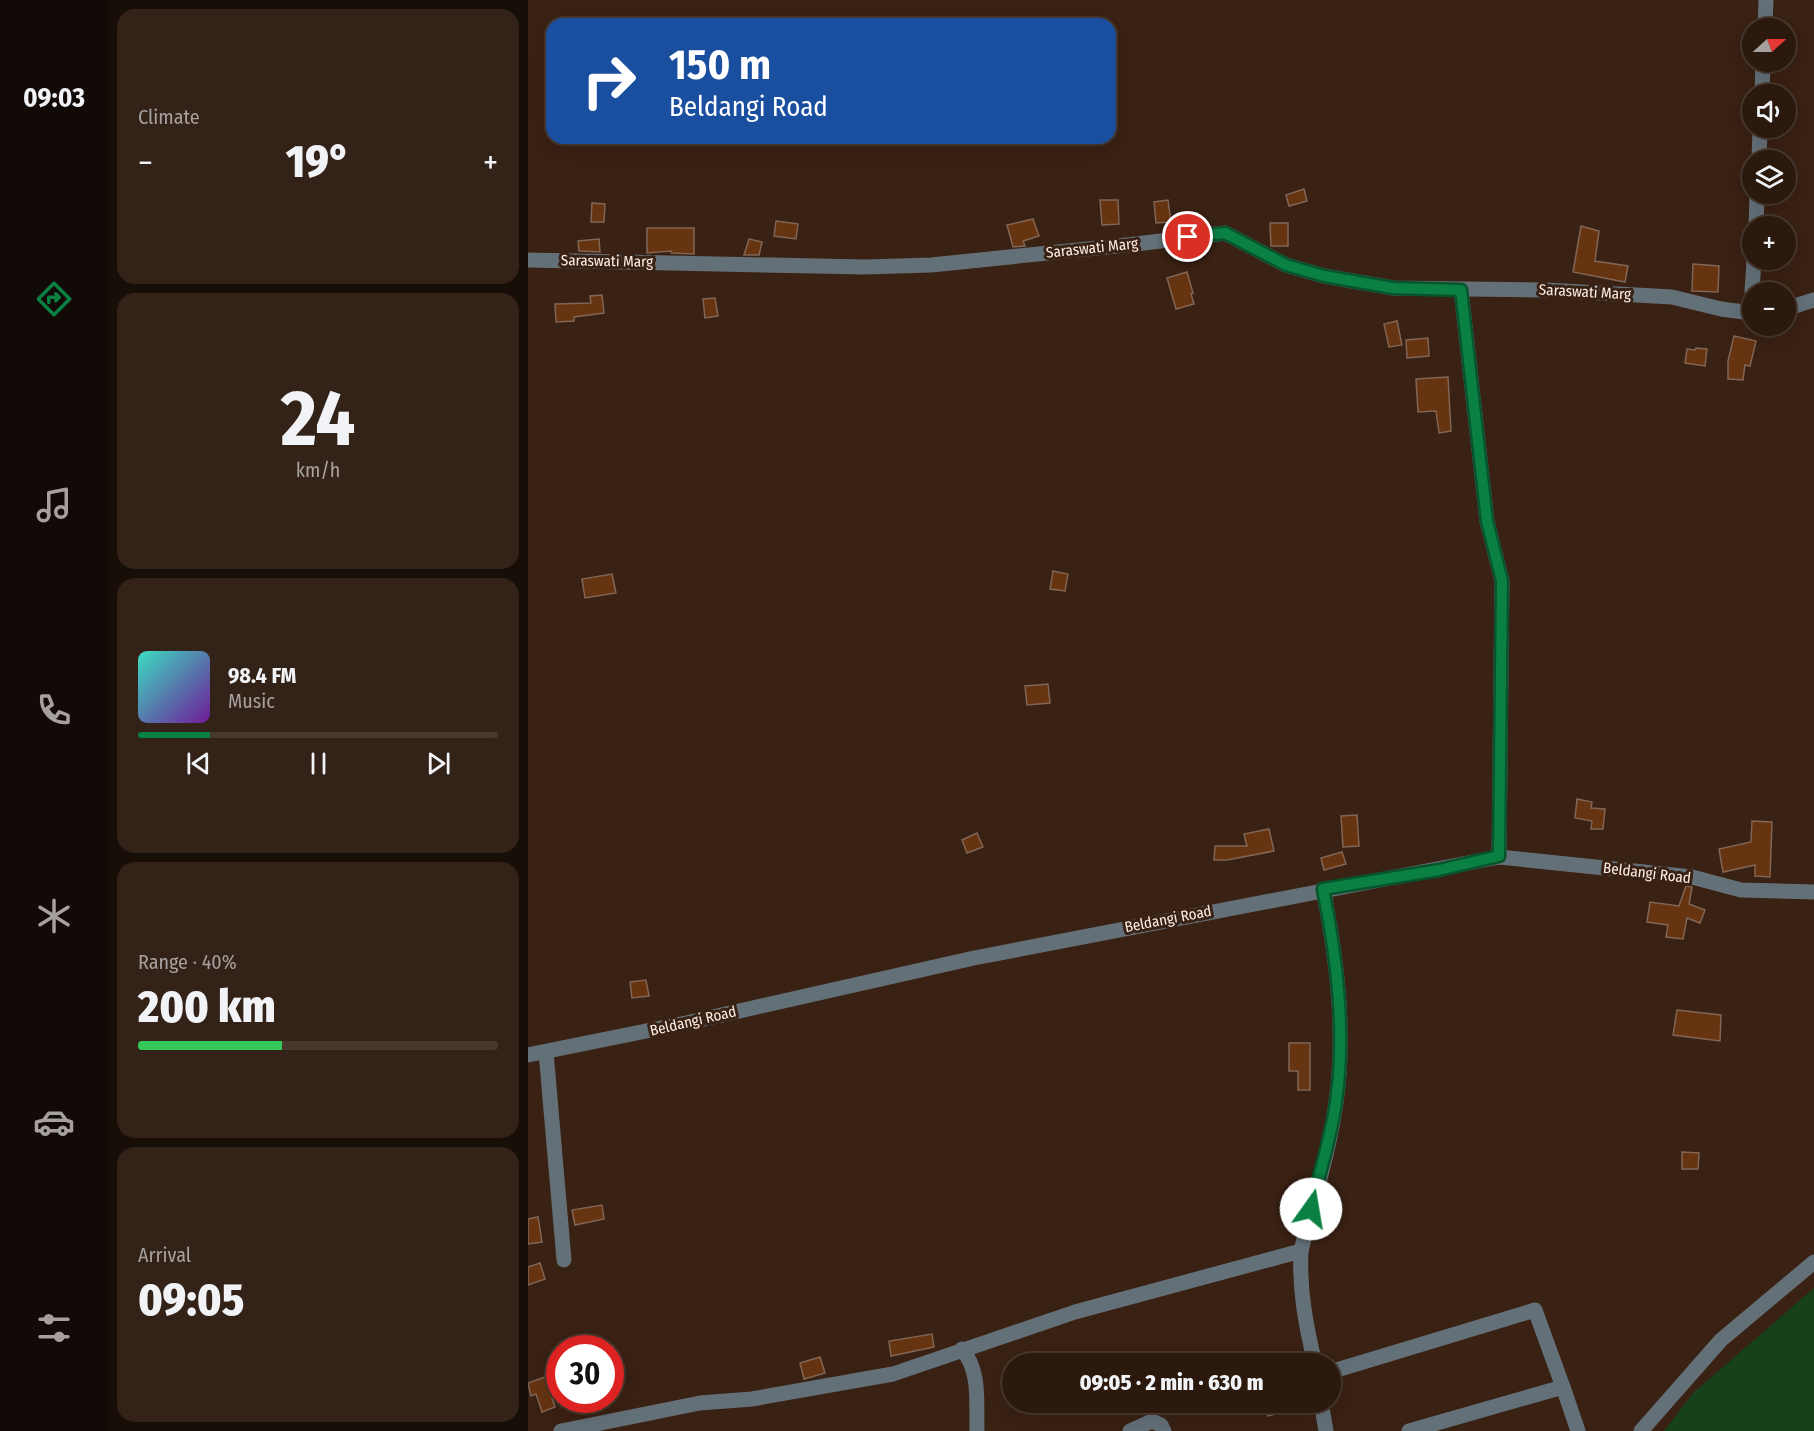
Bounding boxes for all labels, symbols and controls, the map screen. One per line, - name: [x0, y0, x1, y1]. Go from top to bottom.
- north arrow: [1742, 18, 1796, 72]
- map controls: [1742, 18, 1796, 336]
- text: 150 m: [669, 40, 771, 90]
- icon: right: [570, 42, 648, 120]
- text: 09:03: [23, 82, 85, 114]
- button: sound: [1742, 84, 1796, 138]
- text: Beldangi Road: [669, 91, 828, 123]
- text: Climate: [138, 105, 200, 129]
- text: 19°: [286, 135, 350, 189]
- text: −: [138, 143, 153, 183]
- text: +: [483, 143, 498, 183]
- button: layers: [1742, 150, 1796, 204]
- pin: [1162, 211, 1213, 262]
- button: +: [1742, 216, 1796, 270]
- icon: arrive: [1171, 220, 1204, 253]
- street label: Saraswati Marg: [1045, 234, 1139, 262]
- street label: Saraswati Marg: [561, 251, 653, 271]
- icon: directions: [33, 278, 75, 320]
- street label: Saraswati Marg: [1538, 281, 1632, 303]
- button: −: [1742, 282, 1796, 336]
- text: 24: [281, 372, 355, 466]
- text: km/h: [296, 458, 340, 482]
- icon: music: [33, 484, 75, 526]
- text: 98.4 FM: [228, 662, 296, 689]
- icon: phone: [33, 689, 75, 731]
- text: Music: [228, 689, 275, 713]
- icon: previous: [182, 747, 215, 780]
- icon: pause: [302, 747, 335, 780]
- icon: next: [422, 747, 455, 780]
- street label: Beldangi Road: [1602, 859, 1692, 887]
- icon: climate: [33, 895, 75, 937]
- street label: Beldangi Road: [1123, 902, 1213, 936]
- text: Range · 40%: [138, 950, 237, 974]
- text: 200 km: [138, 980, 276, 1034]
- street label: Beldangi Road: [648, 1002, 738, 1040]
- icon: car: [33, 1101, 75, 1143]
- position arrow: [1279, 1177, 1343, 1241]
- text: Arrival: [138, 1243, 191, 1267]
- text: 09:05: [138, 1273, 244, 1327]
- icon: filters: [33, 1307, 75, 1349]
- speed limit sign: 30: [546, 1335, 624, 1413]
- text: 09:05 · 2 min · 630 m: [1080, 1369, 1263, 1396]

